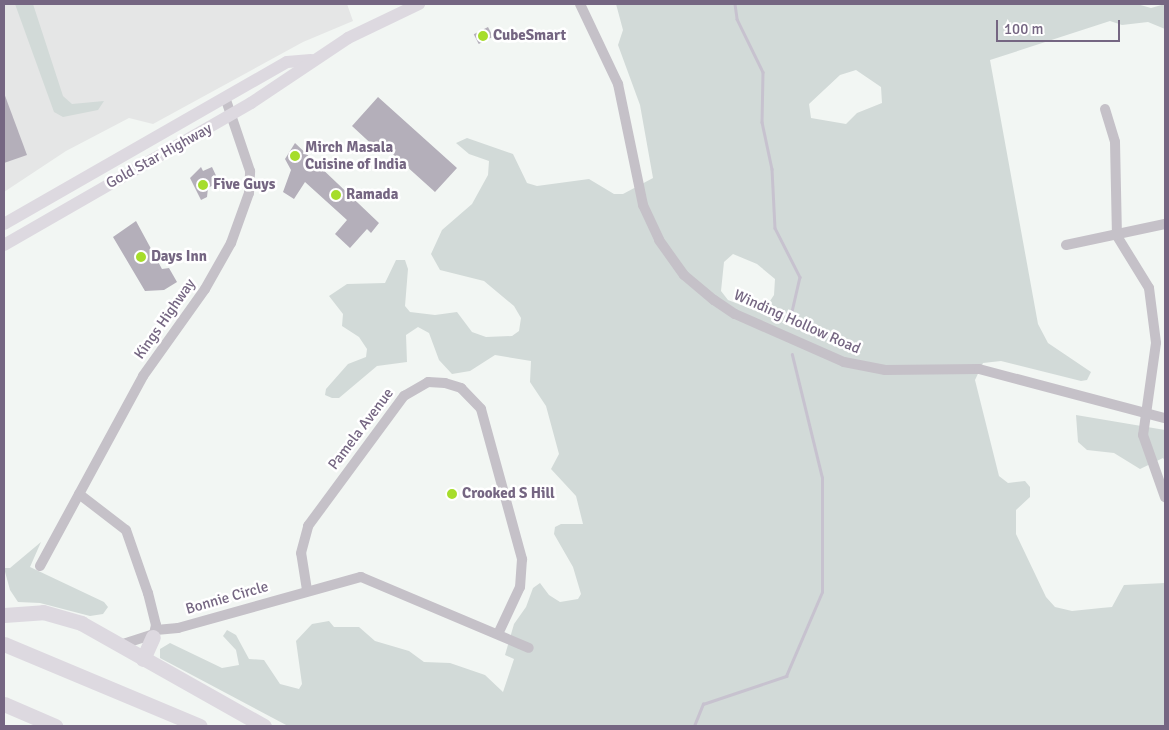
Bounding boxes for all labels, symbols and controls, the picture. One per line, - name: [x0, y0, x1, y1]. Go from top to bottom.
- scale bar: [999, 10, 1123, 42]
- text: 100 m: [1004, 20, 1044, 38]
- place label: CubeSmart: [493, 27, 566, 45]
- marker: CubeSmart: [477, 30, 489, 42]
- street label: Gold Star Highway: [103, 119, 215, 193]
- place label: Mirch Masala Cuisine of India: [305, 138, 407, 173]
- marker: Mirch Masala Cuisine of India: [289, 150, 301, 162]
- place label: Five Guys: [213, 176, 275, 194]
- marker: Five Guys: [197, 179, 209, 191]
- place label: Ramada: [346, 186, 398, 204]
- marker: Ramada: [330, 189, 342, 201]
- place label: Days Inn: [151, 248, 207, 266]
- marker: Days Inn: [135, 251, 147, 263]
- street label: Kings Highway: [131, 275, 199, 363]
- street label: Winding Hollow Road: [731, 286, 863, 358]
- street label: Pamela Avenue: [324, 385, 398, 473]
- place label: Crooked S Hill: [462, 485, 555, 503]
- marker: Crooked S Hill: [446, 488, 458, 500]
- street label: Bonnie Circle: [184, 578, 270, 618]

